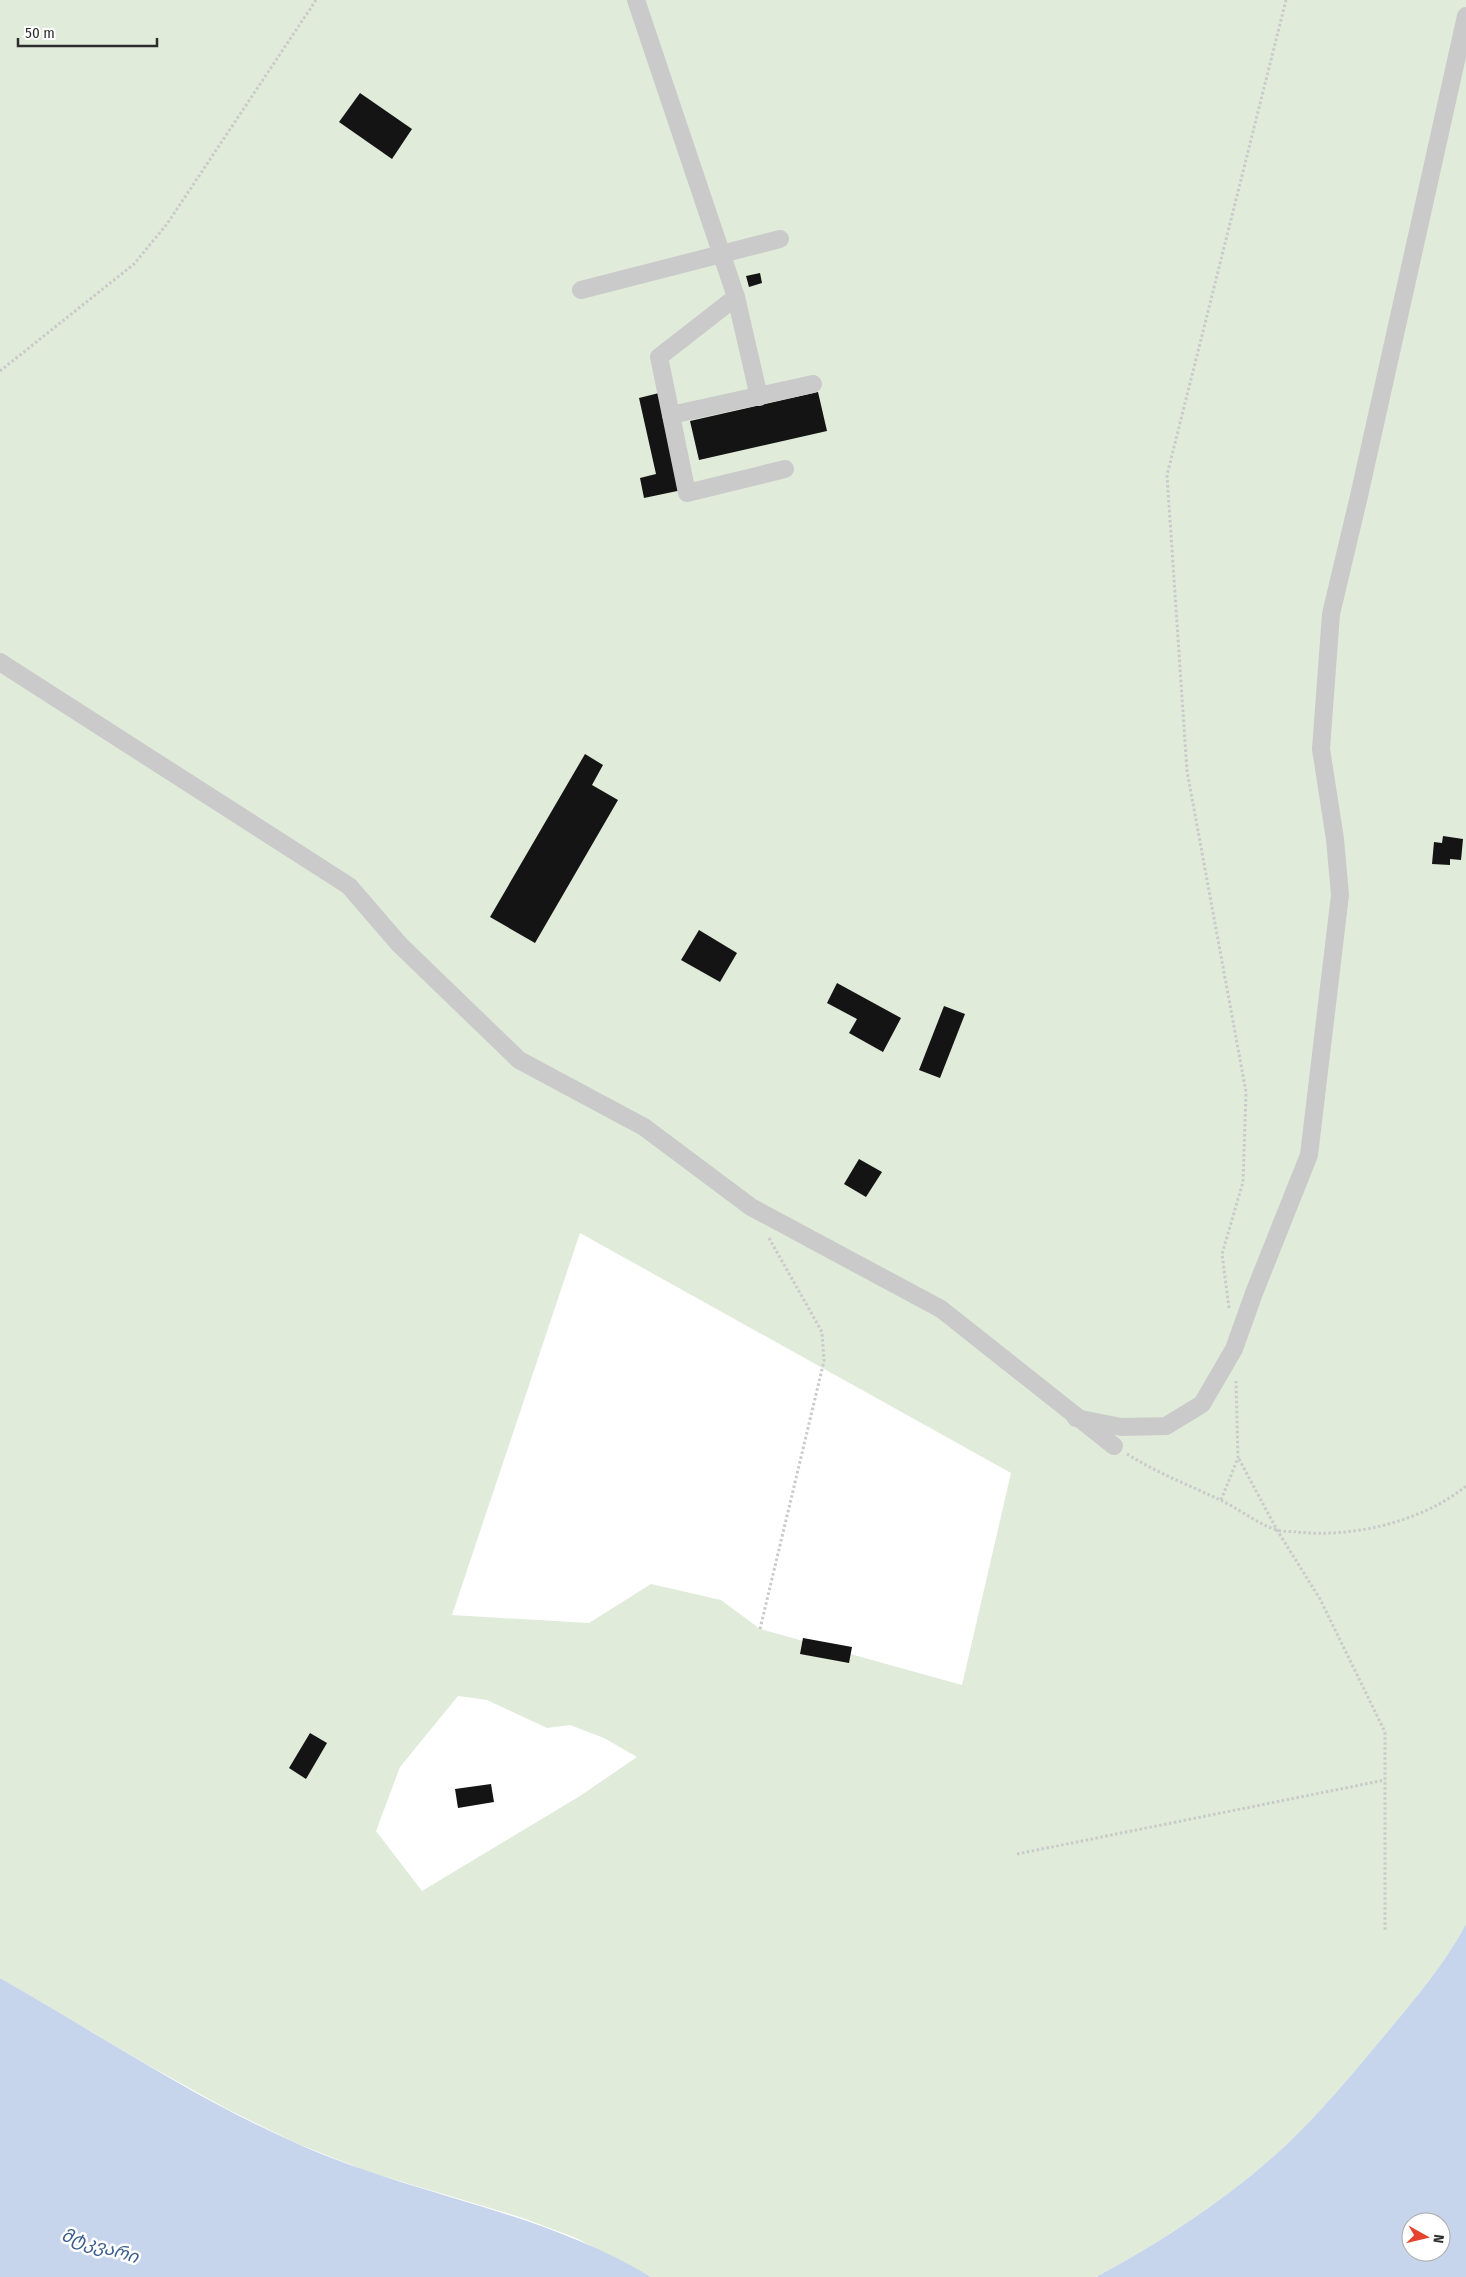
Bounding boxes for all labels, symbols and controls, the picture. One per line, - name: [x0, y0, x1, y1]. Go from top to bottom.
- scale bar: [18, 15, 156, 47]
- text: 50 m: [25, 24, 55, 42]
- north arrow: [1401, 2212, 1451, 2262]
- water label: მტკვარი: [59, 2224, 142, 2268]
- text: N: [1429, 2233, 1447, 2244]

